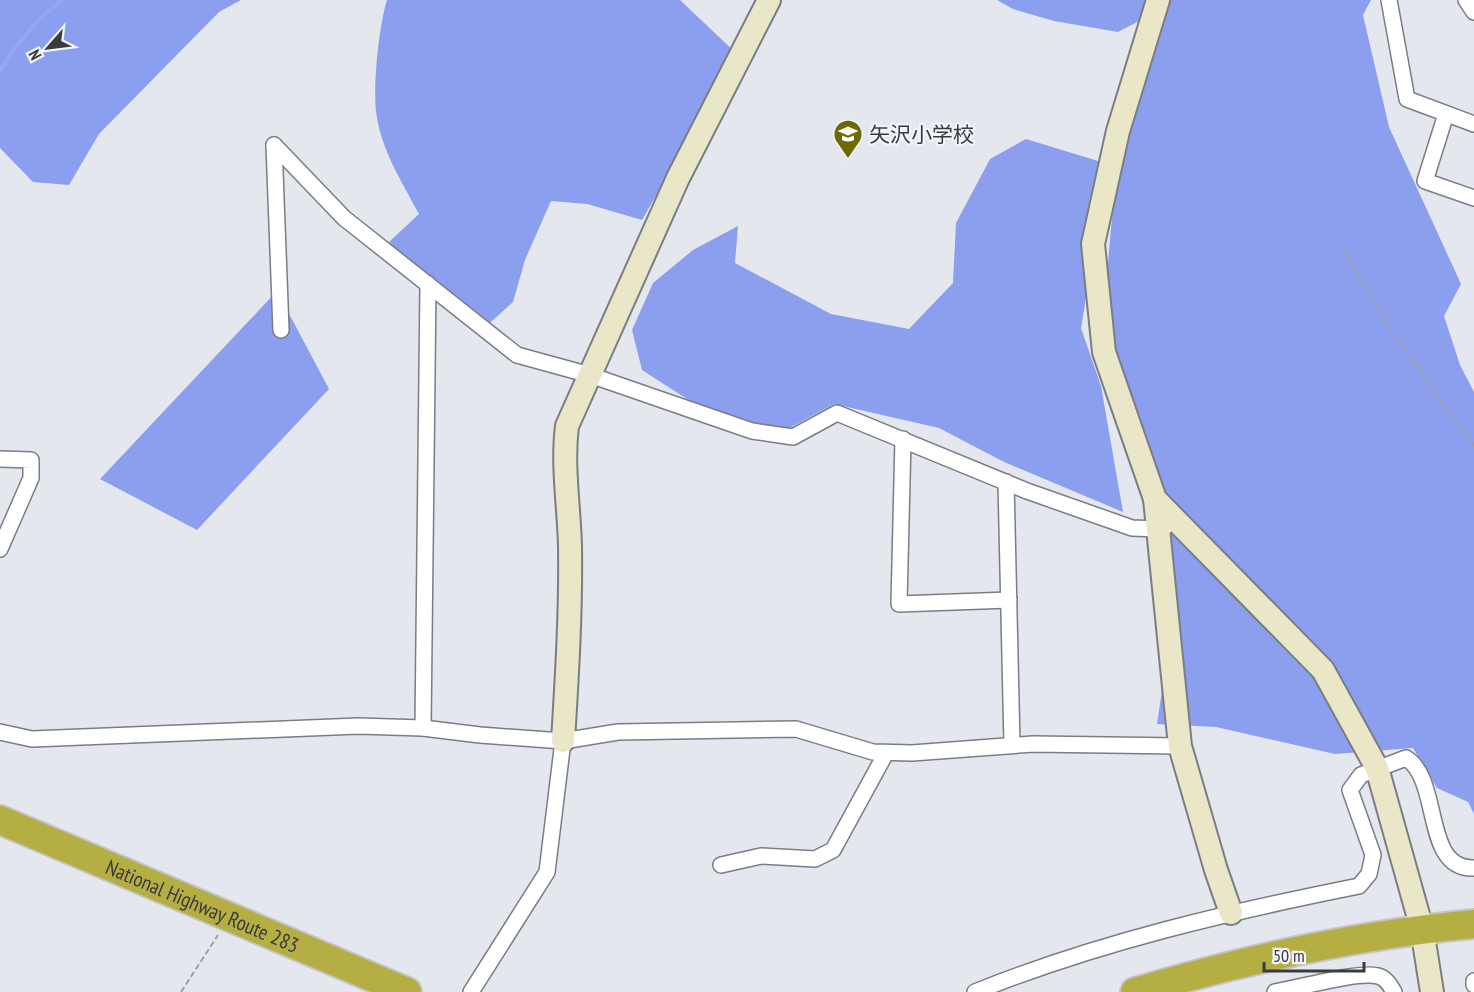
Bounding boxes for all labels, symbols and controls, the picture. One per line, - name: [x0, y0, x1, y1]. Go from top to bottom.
- north arrow: [18, 18, 78, 78]
- text: N: [24, 47, 46, 64]
- school or university icon: 矢沢小学校: [832, 118, 864, 160]
- place label: 矢沢小学校: [869, 121, 974, 148]
- street label: National Highway Route 283: [102, 853, 303, 958]
- scale bar: [1264, 935, 1364, 973]
- text: 50 m: [1273, 944, 1305, 967]

